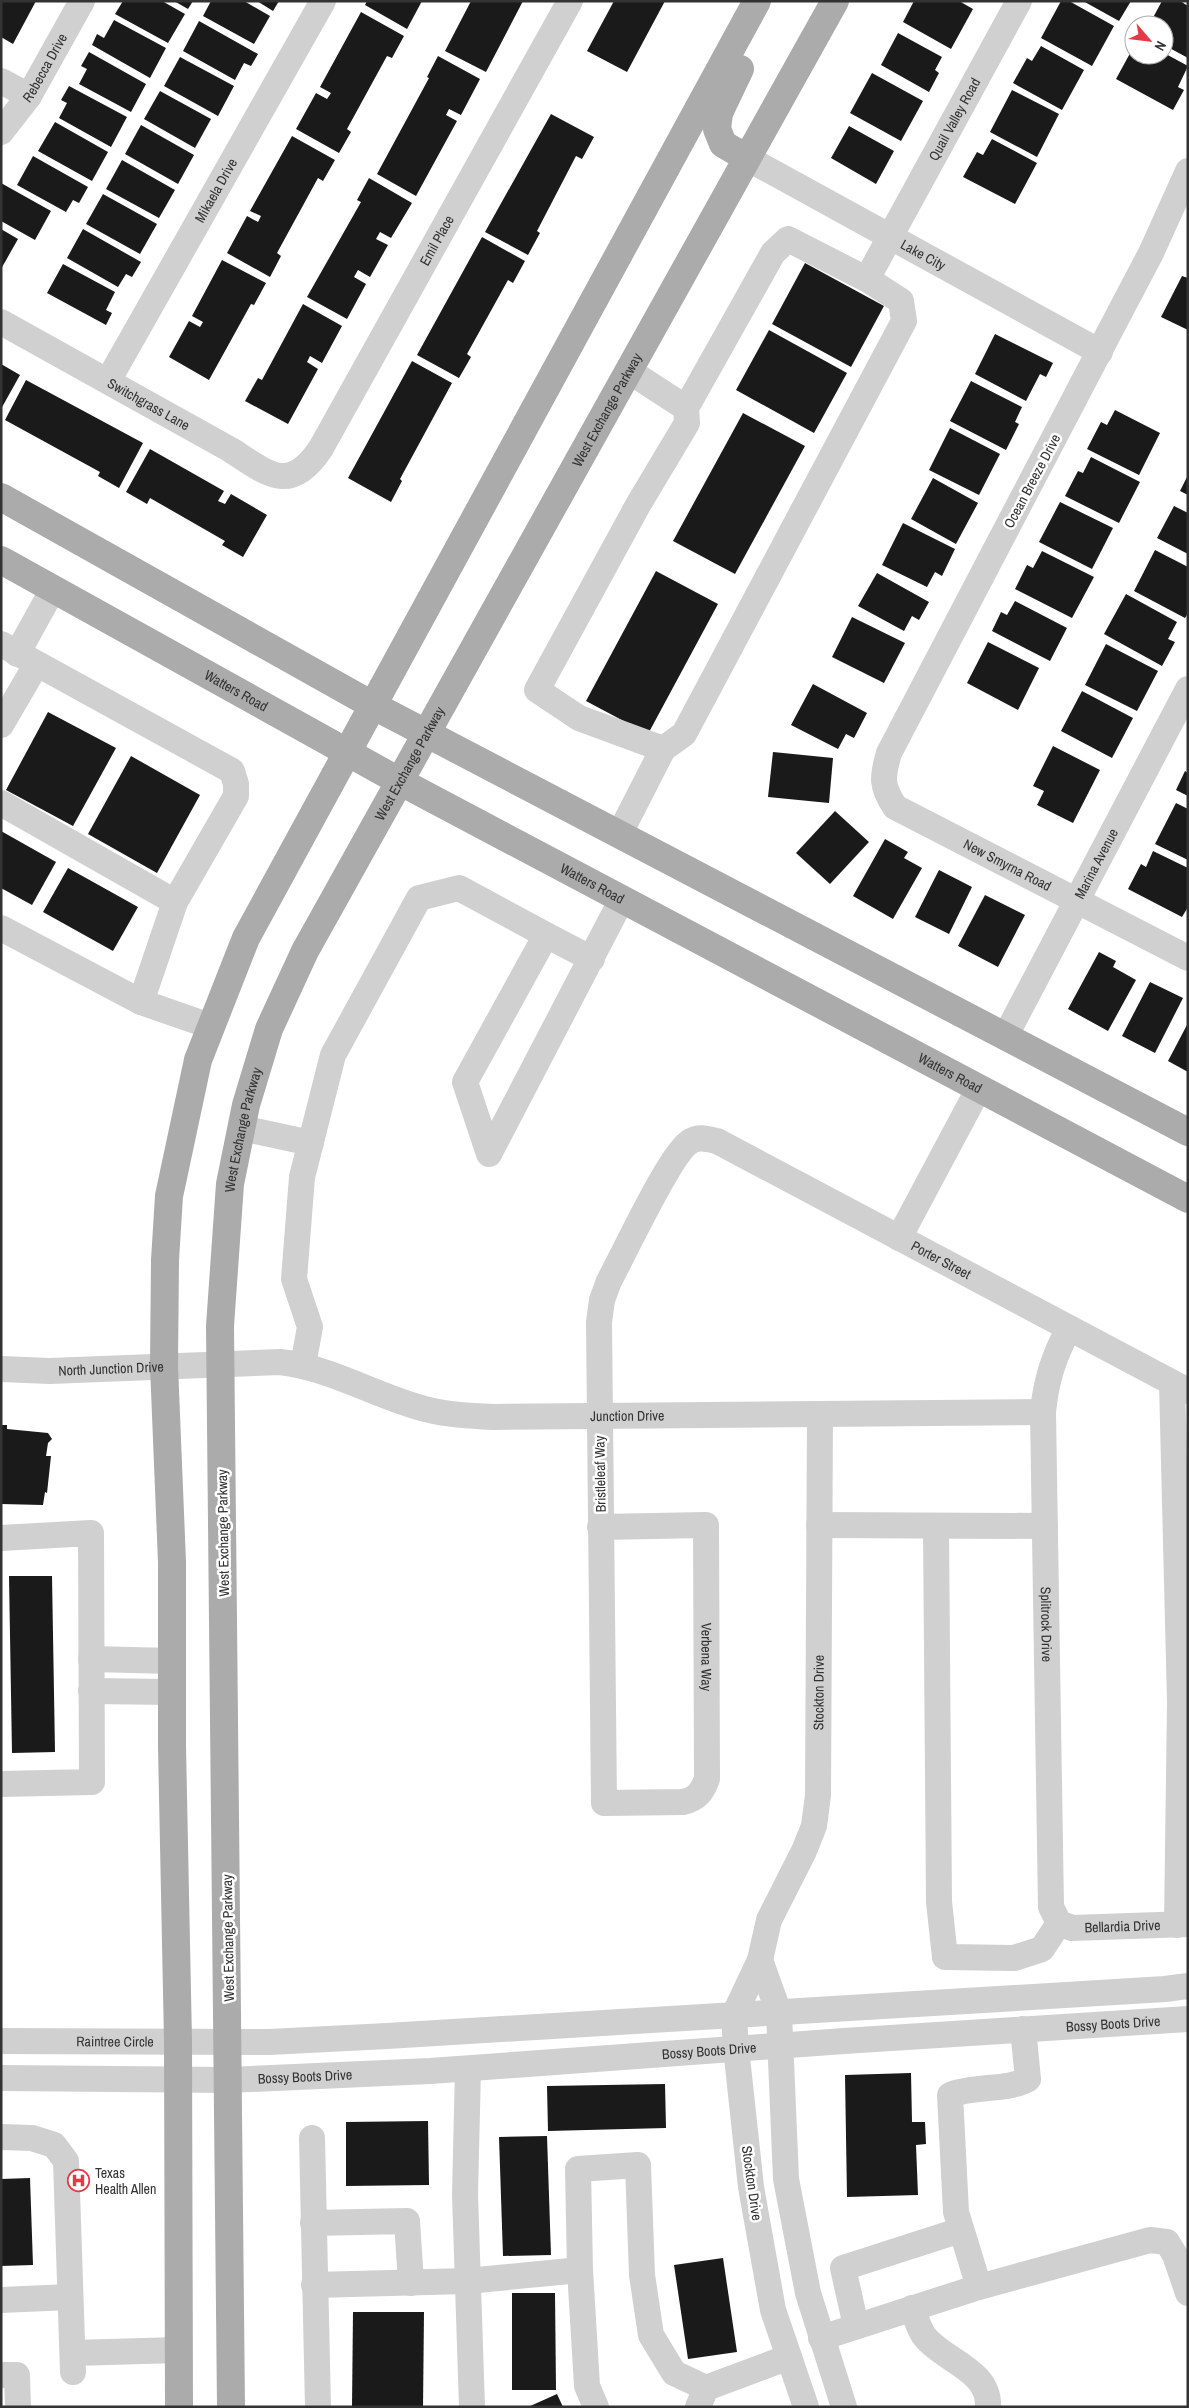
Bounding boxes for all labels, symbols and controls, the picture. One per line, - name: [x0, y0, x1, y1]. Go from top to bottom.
- north arrow: [1124, 15, 1174, 65]
- street label: Rebecca Drive: [18, 30, 71, 106]
- text: N: [1151, 38, 1170, 54]
- street label: Quail Valley Road: [924, 75, 984, 164]
- street label: Mikaela Drive: [191, 155, 241, 226]
- street label: Emil Place: [415, 212, 458, 269]
- street label: Lake City: [898, 235, 949, 275]
- street label: West Exchange Parkway: [568, 350, 646, 470]
- street label: Switchgrass Lane: [104, 374, 193, 434]
- street label: Ocean Breeze Drive: [1000, 431, 1064, 531]
- street label: Watters Road: [201, 666, 271, 715]
- street label: West Exchange Parkway: [371, 703, 449, 824]
- street label: Marina Avenue: [1070, 825, 1122, 902]
- street label: New Smyrna Road: [960, 835, 1054, 895]
- street label: Watters Road: [557, 859, 627, 908]
- street label: Watters Road: [915, 1049, 985, 1097]
- street label: West Exchange Parkway: [220, 1065, 266, 1193]
- street label: Porter Street: [908, 1237, 974, 1283]
- street label: North Junction Drive: [58, 1358, 164, 1380]
- street label: Junction Drive: [590, 1406, 665, 1425]
- street label: Bristleleaf Way: [590, 1435, 610, 1513]
- street label: West Exchange Parkway: [213, 1469, 233, 1597]
- street label: Splitrock Drive: [1037, 1587, 1056, 1662]
- street label: Verbena Way: [697, 1623, 716, 1692]
- street label: Stockton Drive: [809, 1655, 828, 1730]
- street label: West Exchange Parkway: [218, 1874, 238, 2002]
- street label: Bellardia Drive: [1084, 1916, 1161, 1937]
- street label: Bossy Boots Drive: [1065, 2012, 1161, 2036]
- street label: Raintree Circle: [76, 2032, 154, 2051]
- street label: Bossy Boots Drive: [661, 2038, 757, 2063]
- street label: Bossy Boots Drive: [257, 2065, 353, 2088]
- street label: Stockton Drive: [738, 2144, 766, 2222]
- place label: Texas Health Allen: [95, 2164, 156, 2198]
- hospital icon: Texas Health Allen: [67, 2169, 91, 2193]

